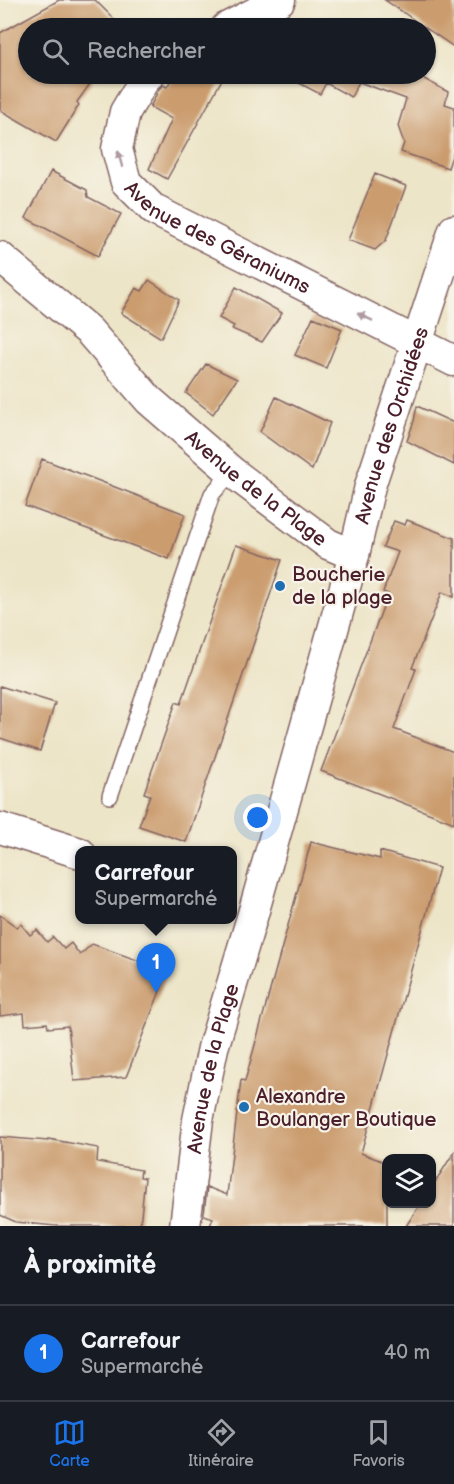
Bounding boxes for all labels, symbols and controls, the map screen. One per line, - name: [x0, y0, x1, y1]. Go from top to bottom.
- search box: [18, 18, 436, 84]
- icon: search: [39, 35, 72, 68]
- text: Rechercher: [87, 38, 205, 65]
- one-way arrow: [114, 150, 124, 168]
- street label: Avenue des Géraniums: [119, 176, 314, 300]
- one-way arrow: [357, 312, 374, 322]
- street label: Avenue des Orchidées: [351, 324, 434, 526]
- street label: Avenue de la Plage: [180, 426, 331, 552]
- place label: Boucherie de la plage: [292, 563, 393, 610]
- marker: Boucherie de la plage: [273, 579, 287, 593]
- your location: [243, 803, 272, 832]
- popup: [75, 846, 237, 924]
- text: Carrefour: [95, 860, 194, 887]
- text: Supermarché: [95, 887, 217, 911]
- pin: 1: [136, 944, 176, 993]
- street label: Avenue de la Plage: [183, 981, 245, 1155]
- place label: Alexandre Boulanger Boutique: [256, 1085, 437, 1132]
- marker: Alexandre Boulanger Boutique: [237, 1100, 251, 1114]
- map controls: [382, 1154, 436, 1208]
- button: layers: [382, 1154, 436, 1208]
- text: À proximité: [24, 1250, 156, 1281]
- text: Carrefour: [81, 1328, 180, 1355]
- text: 1: [39, 1341, 48, 1365]
- text: 40 m: [384, 1341, 430, 1365]
- text: Supermarché: [81, 1355, 203, 1379]
- tab: Carte: [49, 1416, 90, 1471]
- tab: Itinéraire: [188, 1416, 254, 1471]
- tab: Favoris: [352, 1416, 405, 1471]

